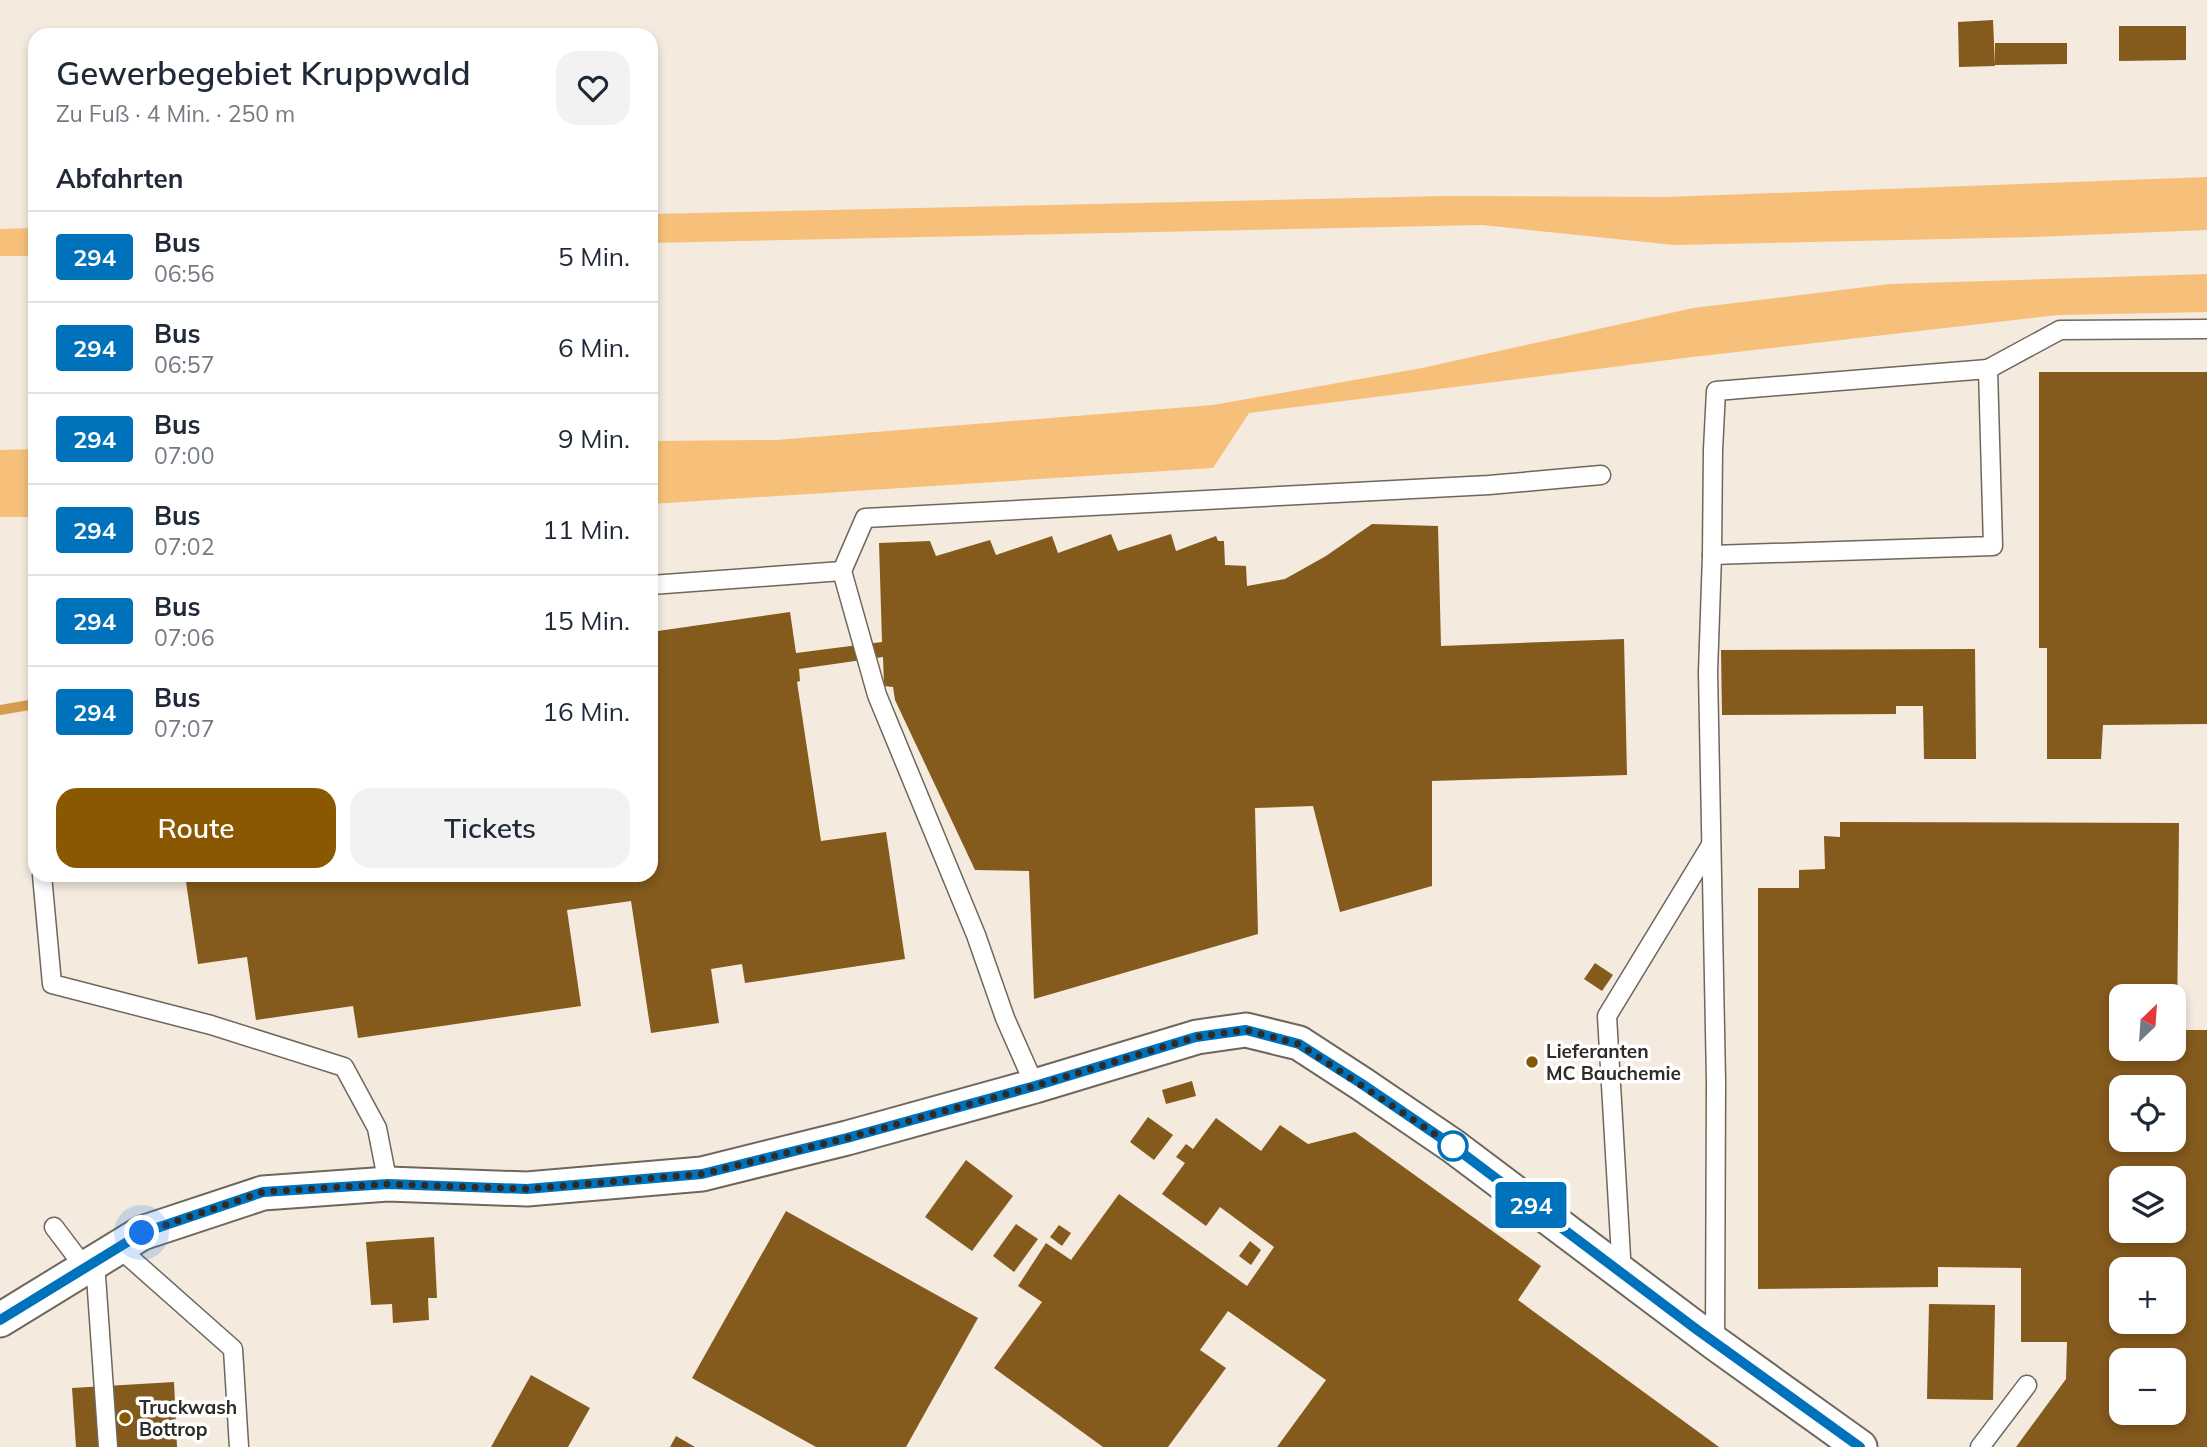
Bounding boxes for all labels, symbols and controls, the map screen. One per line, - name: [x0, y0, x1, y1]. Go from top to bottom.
- button: heart: [556, 51, 630, 125]
- text: Gewerbegebiet Kruppwald: [56, 52, 471, 93]
- text: Zu Fuß · 4 Min. · 250 m: [56, 99, 295, 128]
- text: Abfahrten: [56, 162, 183, 195]
- text: Bus: [154, 226, 200, 259]
- text: 5 Min.: [558, 240, 630, 273]
- text: 294: [73, 242, 116, 272]
- text: 06:56: [154, 259, 214, 288]
- text: Bus: [154, 317, 200, 350]
- text: 6 Min.: [558, 331, 630, 364]
- text: 294: [73, 333, 116, 363]
- text: 06:57: [154, 350, 214, 379]
- text: Bus: [154, 408, 200, 441]
- text: 9 Min.: [558, 422, 630, 455]
- text: 294: [73, 424, 116, 454]
- text: 07:00: [154, 441, 214, 470]
- text: Bus: [154, 499, 200, 532]
- text: 11 Min.: [542, 513, 630, 546]
- text: 294: [73, 515, 116, 545]
- text: 07:02: [154, 532, 214, 561]
- text: Bus: [154, 590, 200, 623]
- text: 15 Min.: [542, 604, 630, 637]
- text: 294: [73, 606, 116, 636]
- text: 07:06: [154, 623, 214, 652]
- text: Bus: [154, 681, 200, 714]
- text: 16 Min.: [542, 695, 630, 728]
- text: 294: [73, 697, 116, 727]
- text: 07:07: [154, 714, 214, 743]
- button: Route: [56, 788, 336, 868]
- button: Tickets: [350, 788, 630, 868]
- north arrow: [2109, 984, 2186, 1060]
- map controls: [2109, 984, 2186, 1425]
- place label: Lieferanten MC Bauchemie: [1546, 1039, 1681, 1085]
- marker: Lieferanten MC Bauchemie: [1524, 1054, 1540, 1070]
- button: locate: [2109, 1075, 2186, 1152]
- unlabelled marker: [1438, 1131, 1468, 1161]
- button: layers: [2109, 1166, 2186, 1243]
- line badge: 294: [1491, 1182, 1571, 1228]
- text: 294: [1509, 1190, 1553, 1220]
- your location: [124, 1215, 159, 1250]
- button: +: [2109, 1257, 2186, 1334]
- button: −: [2109, 1348, 2186, 1425]
- place label: Truckwash Bottrop: [139, 1395, 237, 1441]
- marker: Truckwash Bottrop: [117, 1410, 133, 1426]

